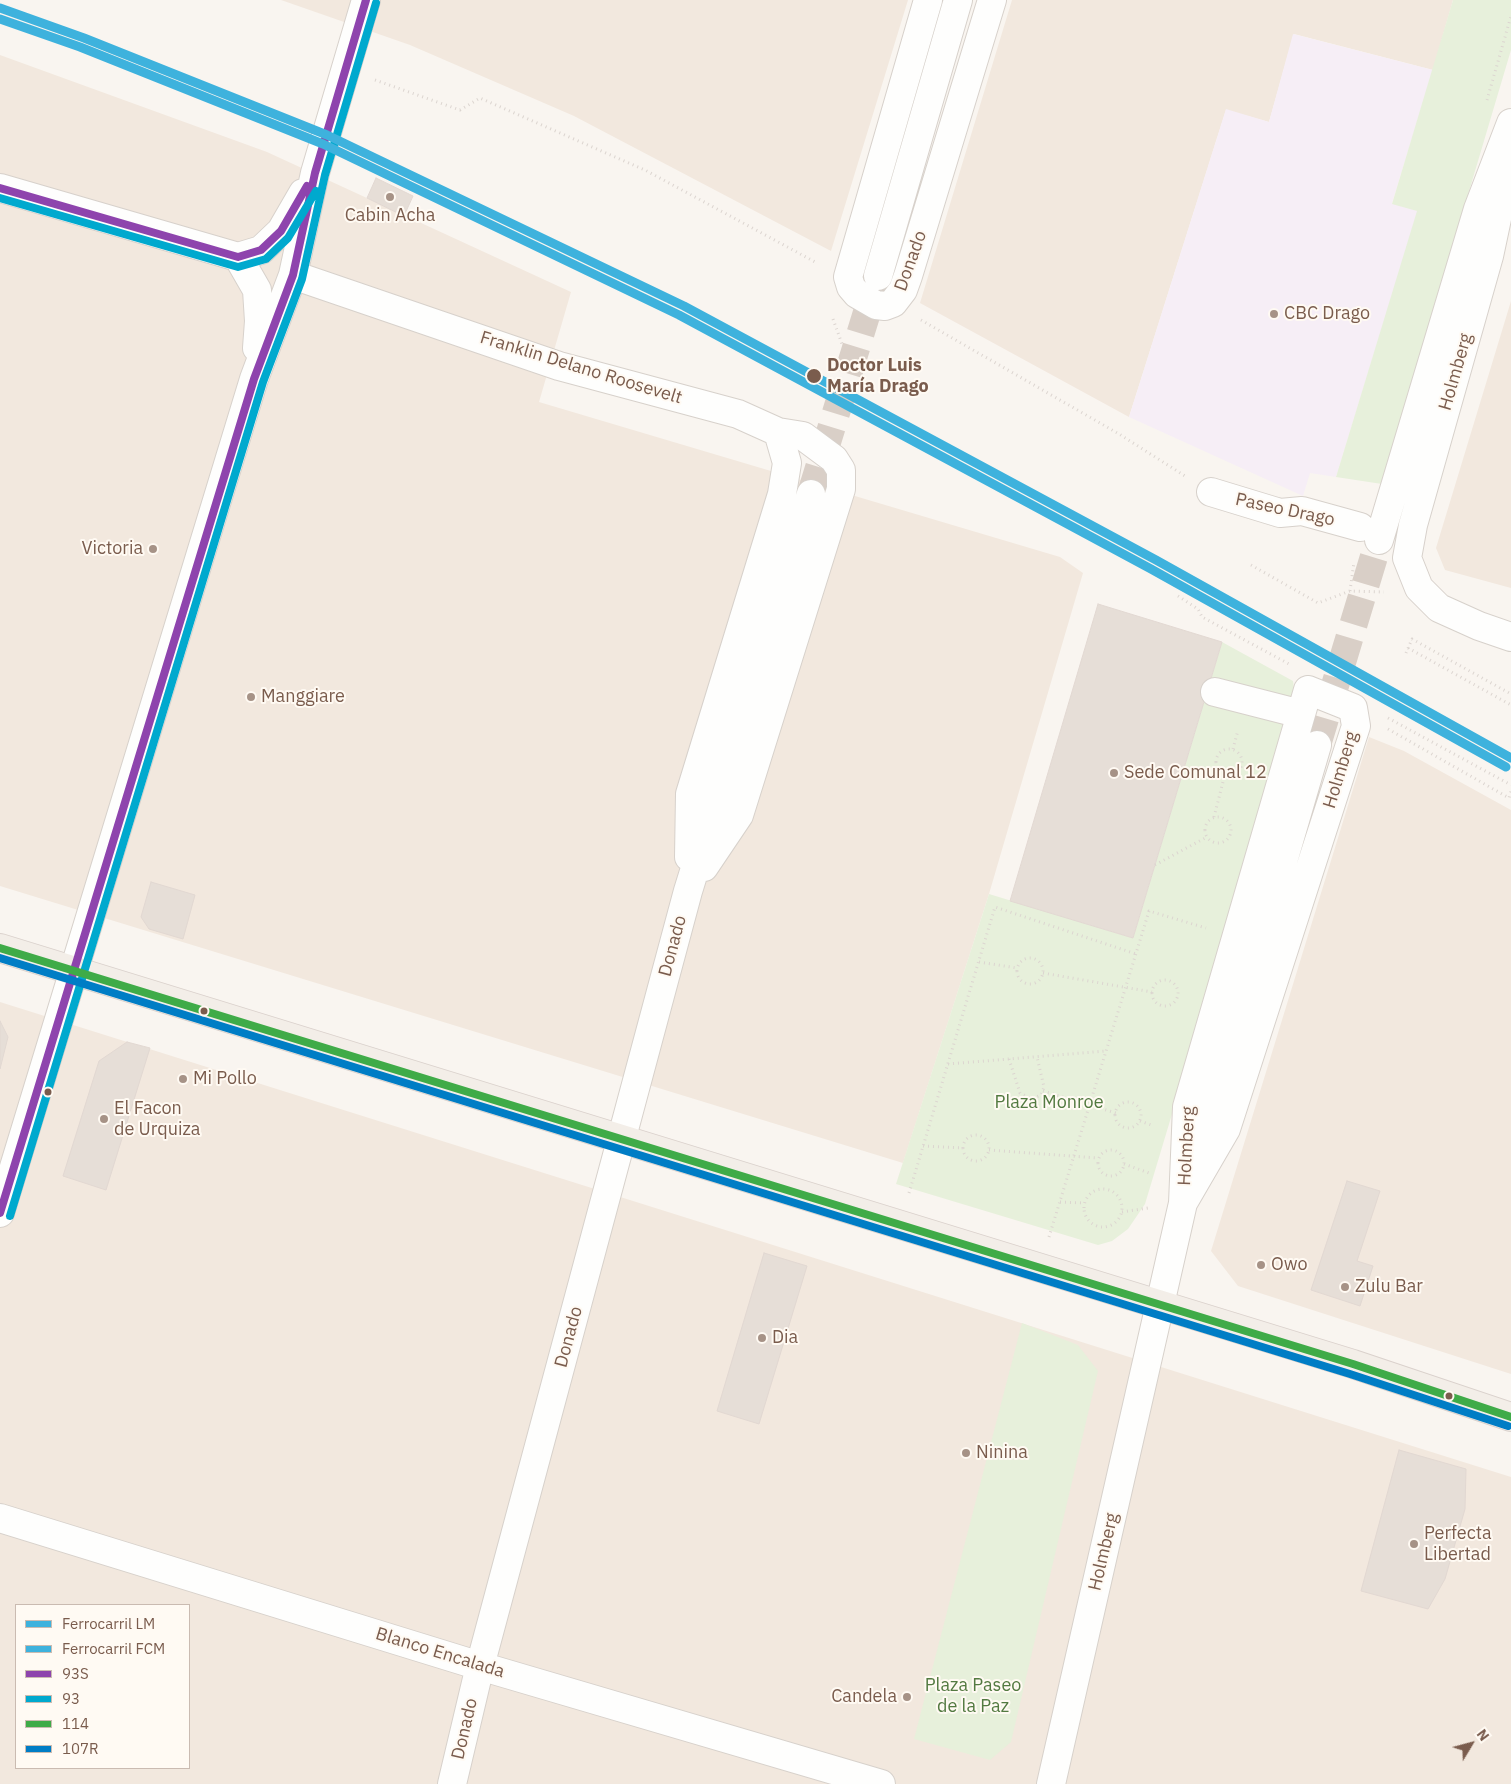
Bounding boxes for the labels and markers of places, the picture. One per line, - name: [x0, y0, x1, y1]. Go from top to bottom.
- marker: Cabin Acha: [384, 191, 396, 203]
- place label: Cabin Acha: [345, 205, 435, 227]
- place label: CBC Drago: [1284, 303, 1370, 325]
- marker: CBC Drago: [1268, 308, 1280, 320]
- place label: Doctor Luis María Drago: [827, 355, 929, 398]
- marker: Doctor Luis María Drago: [805, 367, 823, 385]
- place label: Victoria: [81, 538, 143, 560]
- marker: Victoria: [147, 543, 159, 555]
- place label: Manggiare: [261, 686, 345, 708]
- marker: Manggiare: [245, 691, 257, 703]
- place label: Sede Comunal 12: [1124, 762, 1267, 784]
- marker: Sede Comunal 12: [1108, 767, 1120, 779]
- unlabelled marker: [199, 1006, 209, 1016]
- place label: Mi Pollo: [193, 1068, 257, 1090]
- marker: Mi Pollo: [177, 1073, 189, 1085]
- unlabelled marker: [43, 1087, 53, 1097]
- place label: El Facon de Urquiza: [114, 1098, 200, 1140]
- marker: El Facon de Urquiza: [98, 1113, 110, 1125]
- place label: Owo: [1271, 1254, 1308, 1276]
- marker: Owo: [1255, 1259, 1267, 1271]
- place label: Zulu Bar: [1355, 1276, 1423, 1298]
- marker: Zulu Bar: [1339, 1281, 1351, 1293]
- place label: Dia: [772, 1327, 798, 1349]
- marker: Dia: [756, 1332, 768, 1344]
- unlabelled marker: [1444, 1391, 1454, 1401]
- place label: Ninina: [976, 1442, 1028, 1464]
- marker: Ninina: [960, 1447, 972, 1459]
- place label: Perfecta Libertad: [1424, 1523, 1492, 1566]
- marker: Perfecta Libertad: [1408, 1538, 1420, 1550]
- place label: Candela: [831, 1686, 897, 1708]
- marker: Candela: [901, 1691, 913, 1703]

